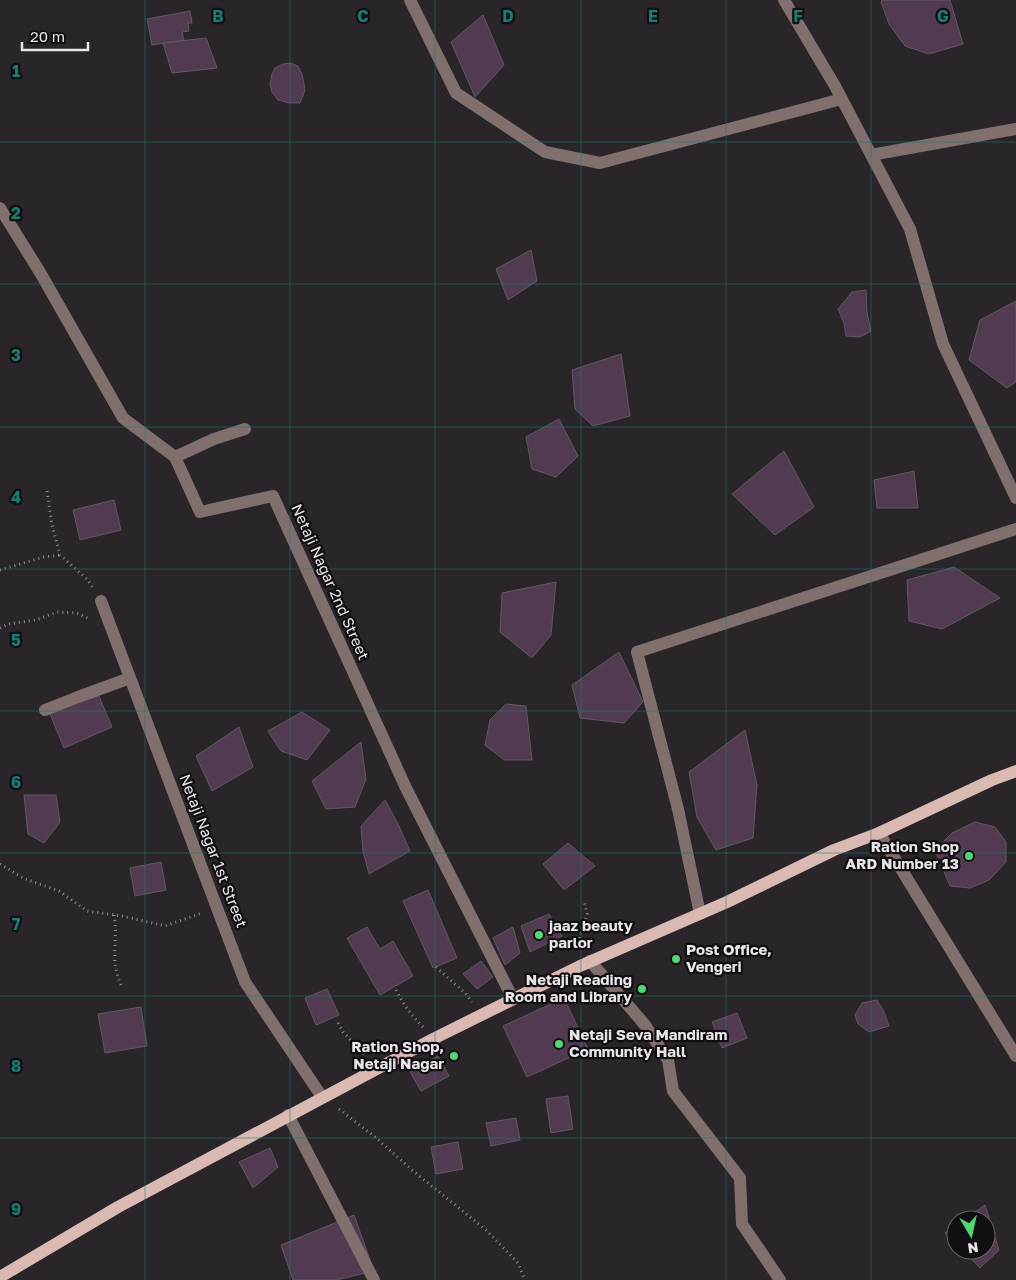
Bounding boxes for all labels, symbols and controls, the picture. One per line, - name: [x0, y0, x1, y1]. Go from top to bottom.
- text: B: [212, 6, 224, 26]
- text: C: [357, 6, 369, 26]
- text: D: [502, 6, 514, 26]
- text: E: [648, 6, 658, 26]
- text: F: [793, 6, 803, 26]
- text: G: [937, 6, 949, 26]
- scale bar: [22, 20, 89, 52]
- text: 20 m: [30, 27, 65, 45]
- text: 1: [12, 61, 20, 81]
- text: 2: [11, 203, 21, 223]
- text: 3: [11, 345, 21, 365]
- text: 4: [11, 487, 21, 507]
- street label: Netaji Nagar 2nd Street: [288, 501, 373, 662]
- text: 5: [11, 630, 21, 650]
- street label: Netaji Nagar 1st Street: [176, 771, 252, 930]
- text: 6: [11, 772, 21, 792]
- place label: Ration Shop ARD Number 13: [845, 837, 959, 872]
- marker: Ration Shop ARD Number 13: [963, 850, 975, 862]
- text: 7: [12, 914, 21, 934]
- place label: jaaz beauty parlor: [548, 916, 633, 951]
- marker: jaaz beauty parlor: [533, 929, 545, 941]
- place label: Post Office, Vengeri: [686, 940, 772, 975]
- marker: Post Office, Vengeri: [670, 953, 682, 965]
- place label: Netaji Reading Room and Library: [505, 970, 632, 1005]
- marker: Netaji Reading Room and Library: [636, 983, 648, 995]
- place label: Netaji Seva Mandiram Community Hall: [569, 1025, 727, 1060]
- place label: Ration Shop, Netaji Nagar: [351, 1037, 444, 1072]
- marker: Netaji Seva Mandiram Community Hall: [553, 1038, 565, 1050]
- marker: Ration Shop, Netaji Nagar: [448, 1050, 460, 1062]
- text: 8: [11, 1056, 21, 1076]
- text: 9: [11, 1199, 21, 1219]
- north arrow: [946, 1210, 996, 1260]
- text: N: [967, 1239, 980, 1258]

